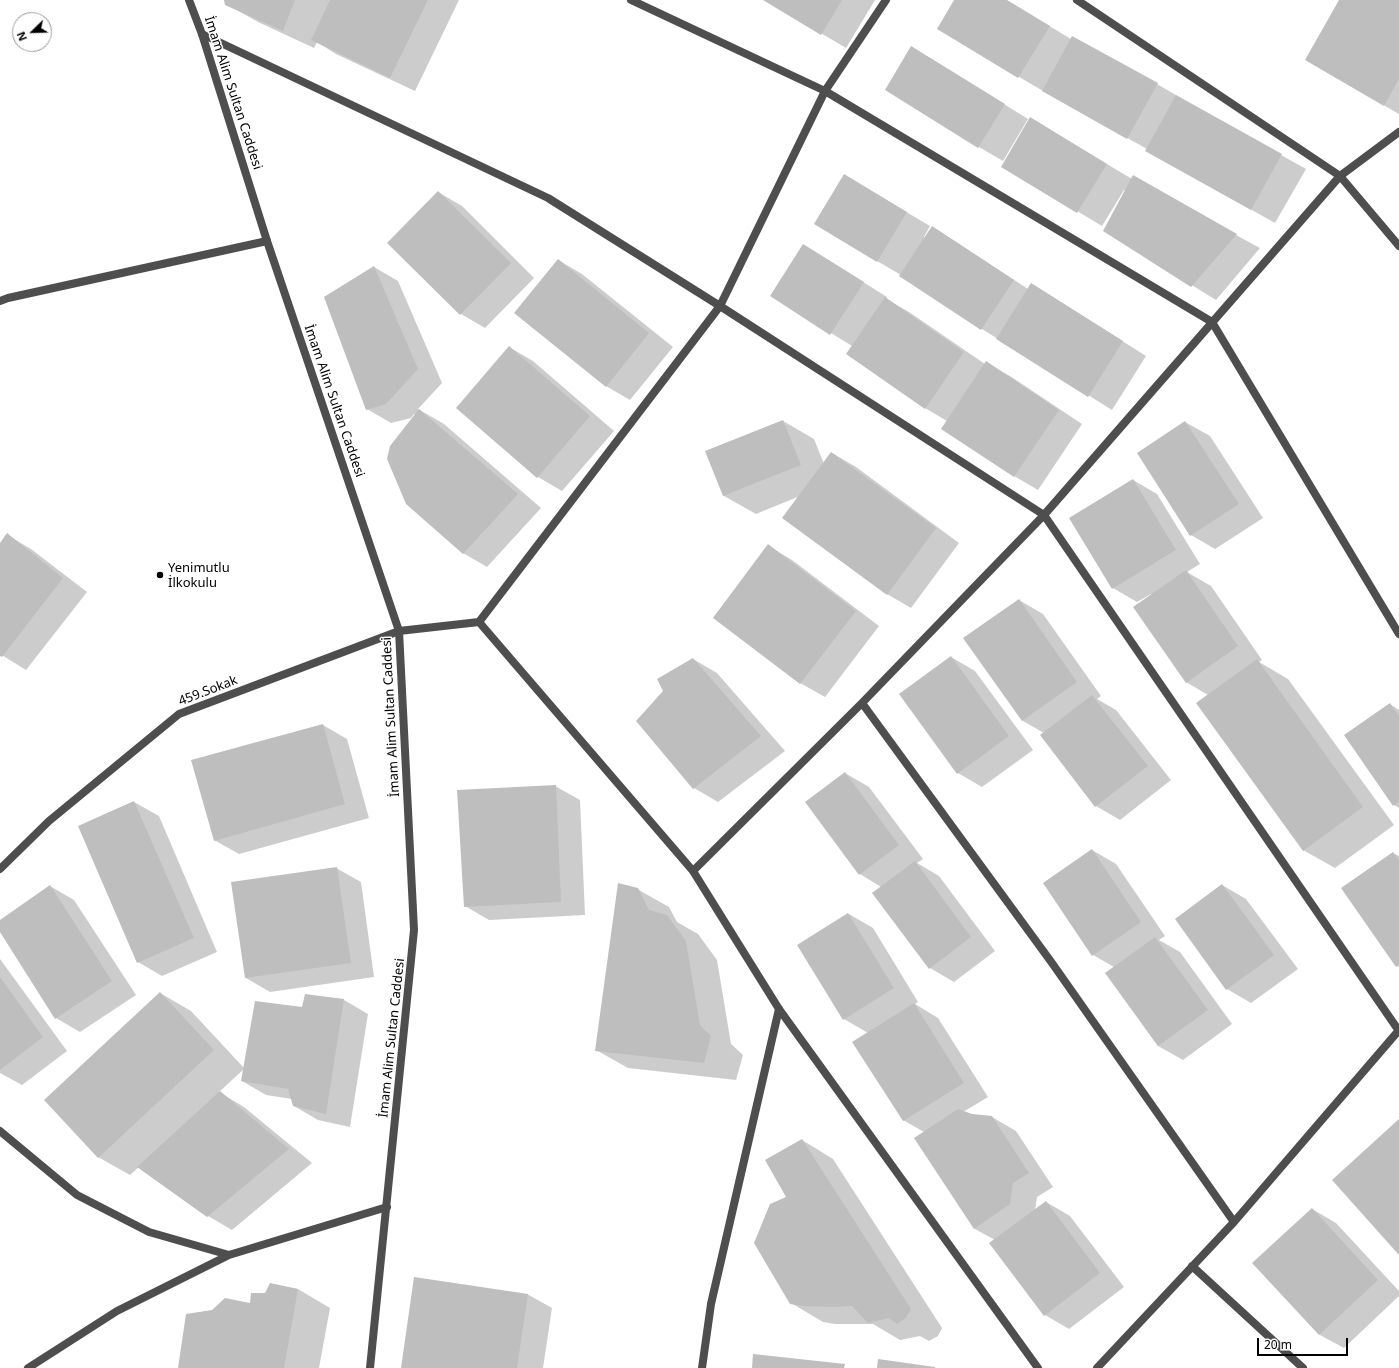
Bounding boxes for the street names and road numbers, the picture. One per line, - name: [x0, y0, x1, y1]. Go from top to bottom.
- street label: İmam Alim Sultan Caddesi: [201, 14, 265, 172]
- street label: İmam Alim Sultan Caddesi: [301, 323, 367, 479]
- street label: İmam Alim Sultan Caddesi: [379, 637, 403, 797]
- street label: 459.Sokak: [176, 673, 240, 709]
- street label: İmam Alim Sultan Caddesi: [376, 957, 408, 1119]

